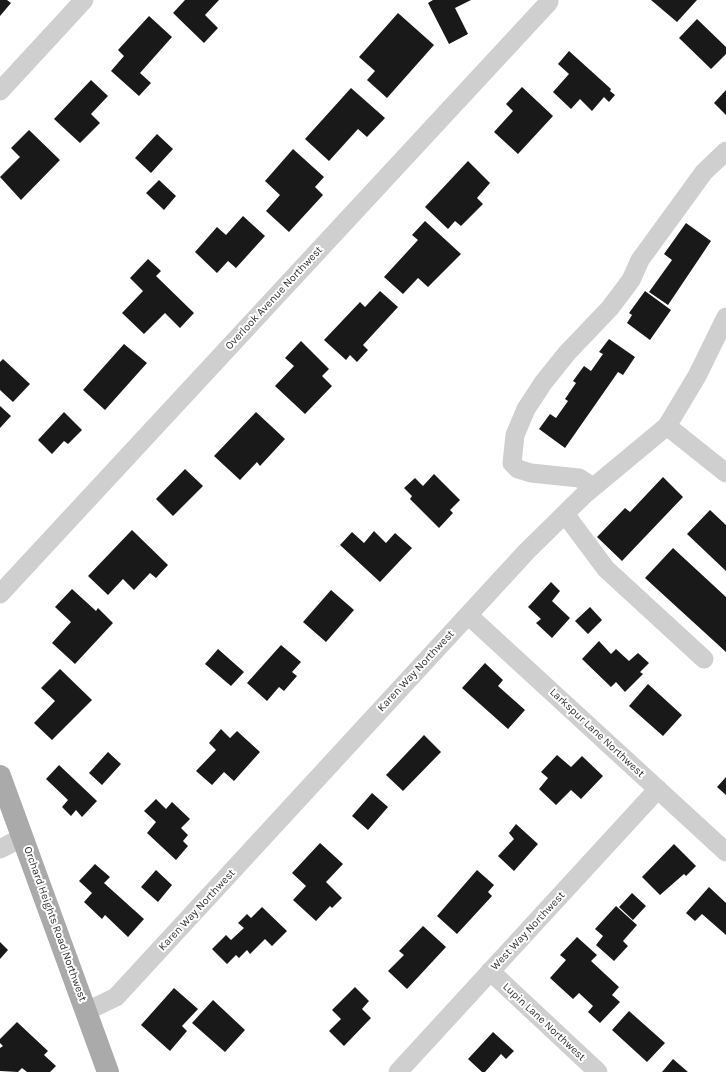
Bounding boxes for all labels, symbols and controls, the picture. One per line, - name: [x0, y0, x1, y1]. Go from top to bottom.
- street label: Overlook Avenue Northwest: [223, 243, 325, 353]
- street label: Karen Way Northwest: [375, 627, 457, 715]
- street label: Larkspur Lane Northwest: [547, 686, 647, 780]
- street label: Orchard Heights Road Northwest: [21, 845, 89, 1003]
- street label: Karen Way Northwest: [156, 866, 238, 954]
- street label: West Way Northwest: [488, 889, 568, 973]
- street label: Lupin Lane Northwest: [500, 980, 588, 1064]

